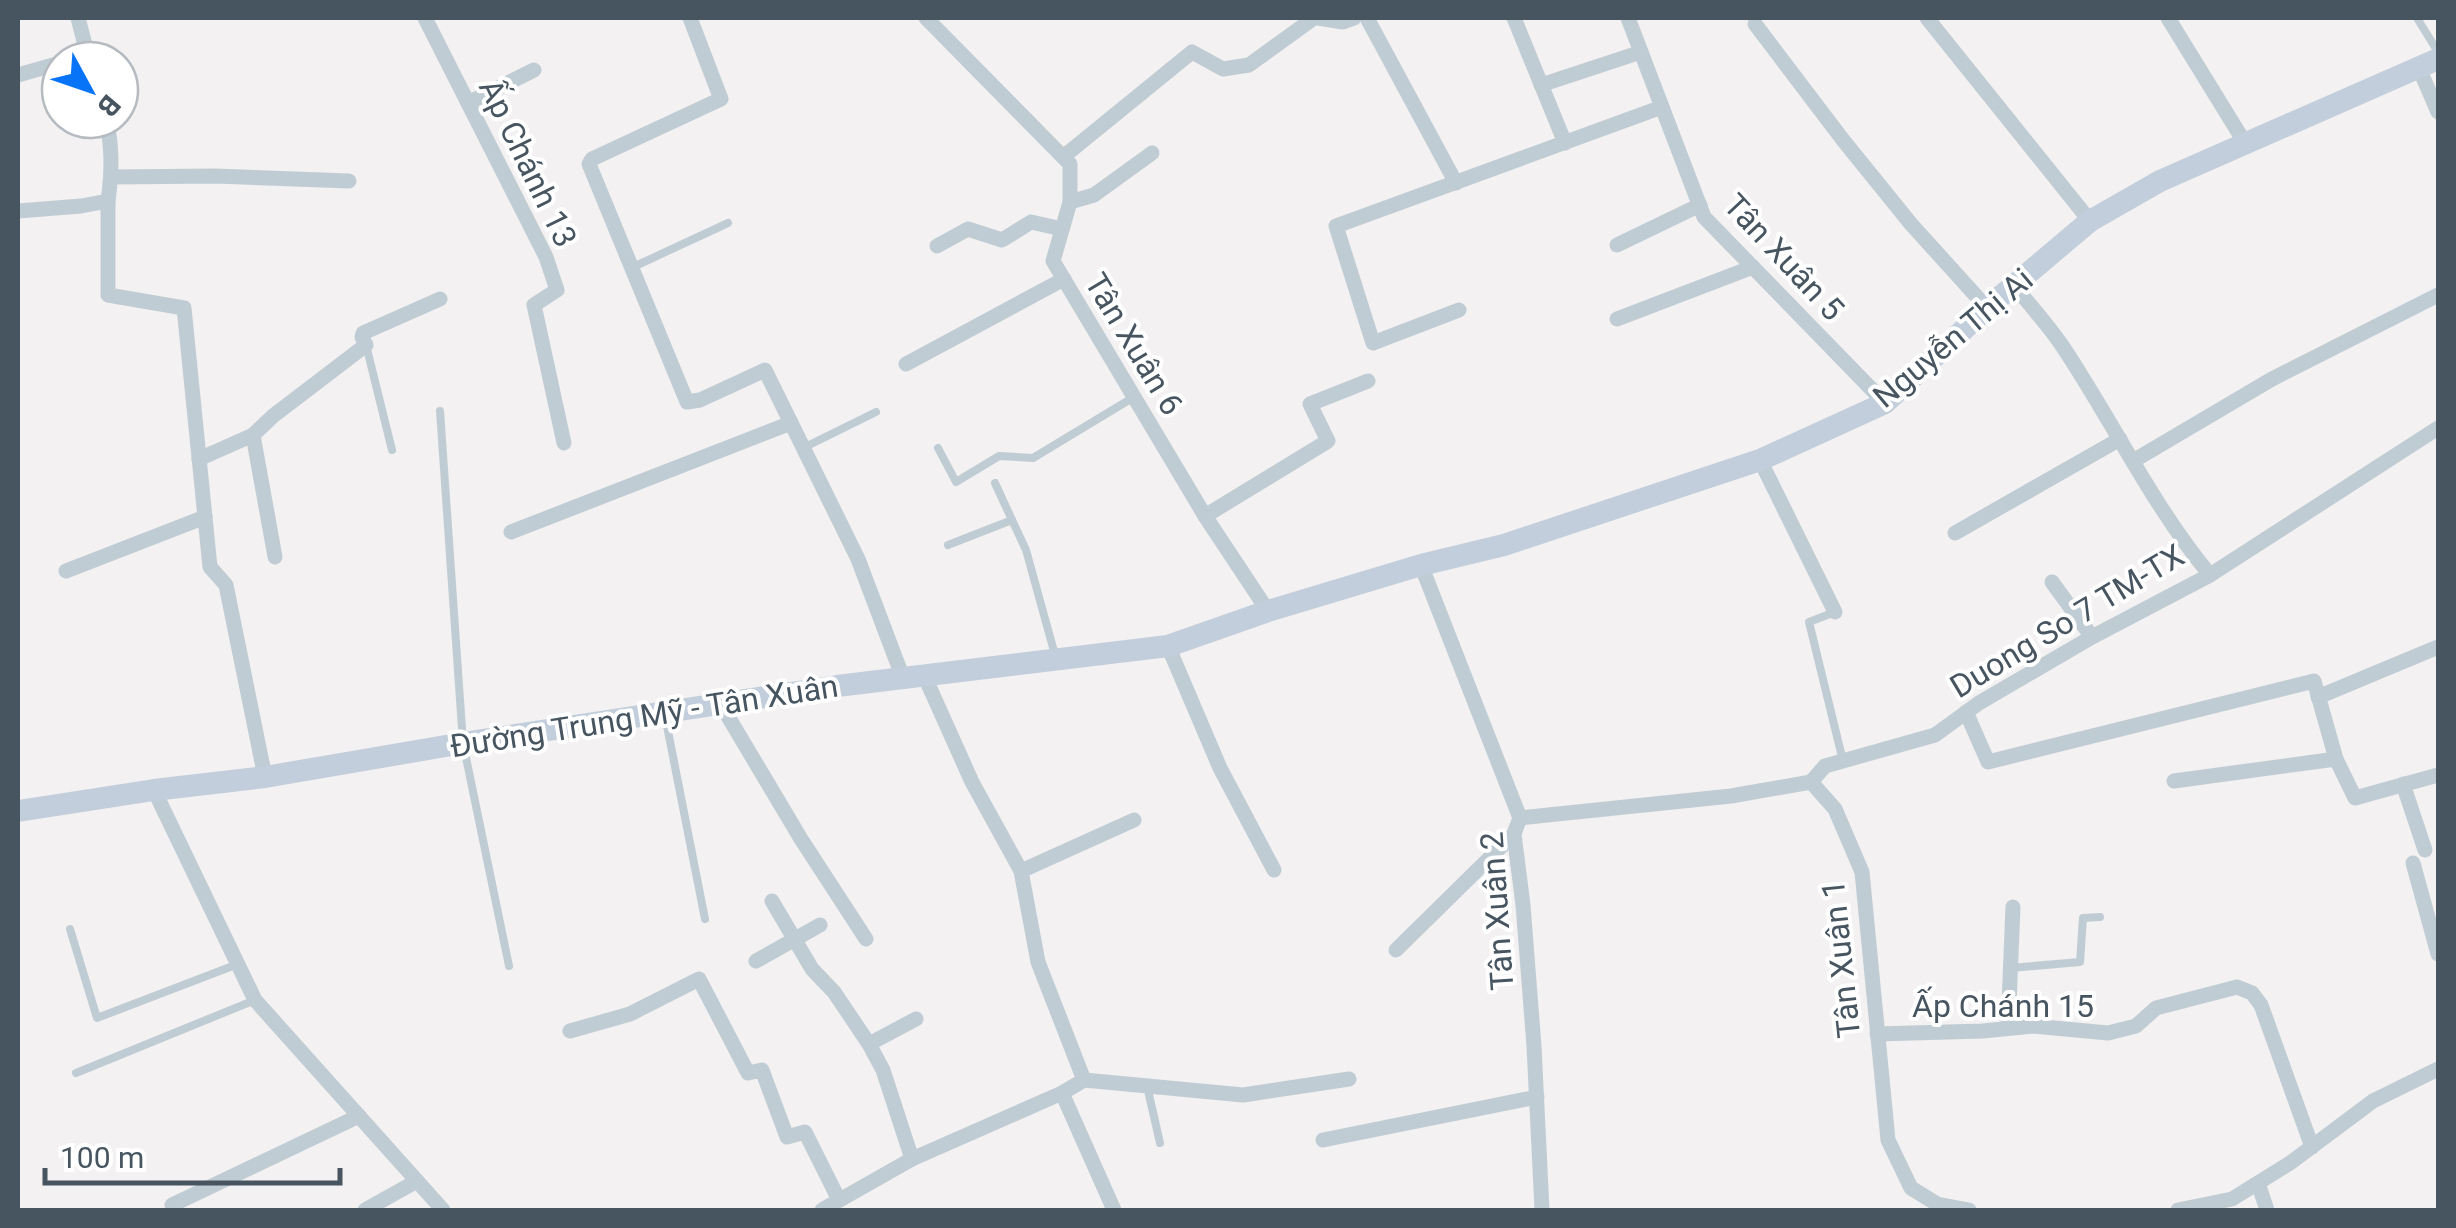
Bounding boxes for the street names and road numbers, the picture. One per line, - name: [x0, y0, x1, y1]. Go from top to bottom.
- street label: Ấp Chánh 13: [471, 73, 586, 253]
- street label: Tân Xuân 5: [1716, 186, 1852, 328]
- street label: Nguyễn Thị Ai: [1866, 260, 2040, 416]
- street label: Tân Xuân 6: [1077, 266, 1191, 422]
- street label: Duong So 7 TM-TX: [1943, 536, 2191, 706]
- street label: Đường Trung Mỹ - Tân Xuân: [447, 667, 841, 765]
- street label: Tân Xuân 2: [1473, 831, 1521, 991]
- street label: Tân Xuân 1: [1814, 878, 1868, 1040]
- street label: Ấp Chánh 15: [1912, 986, 2094, 1025]

